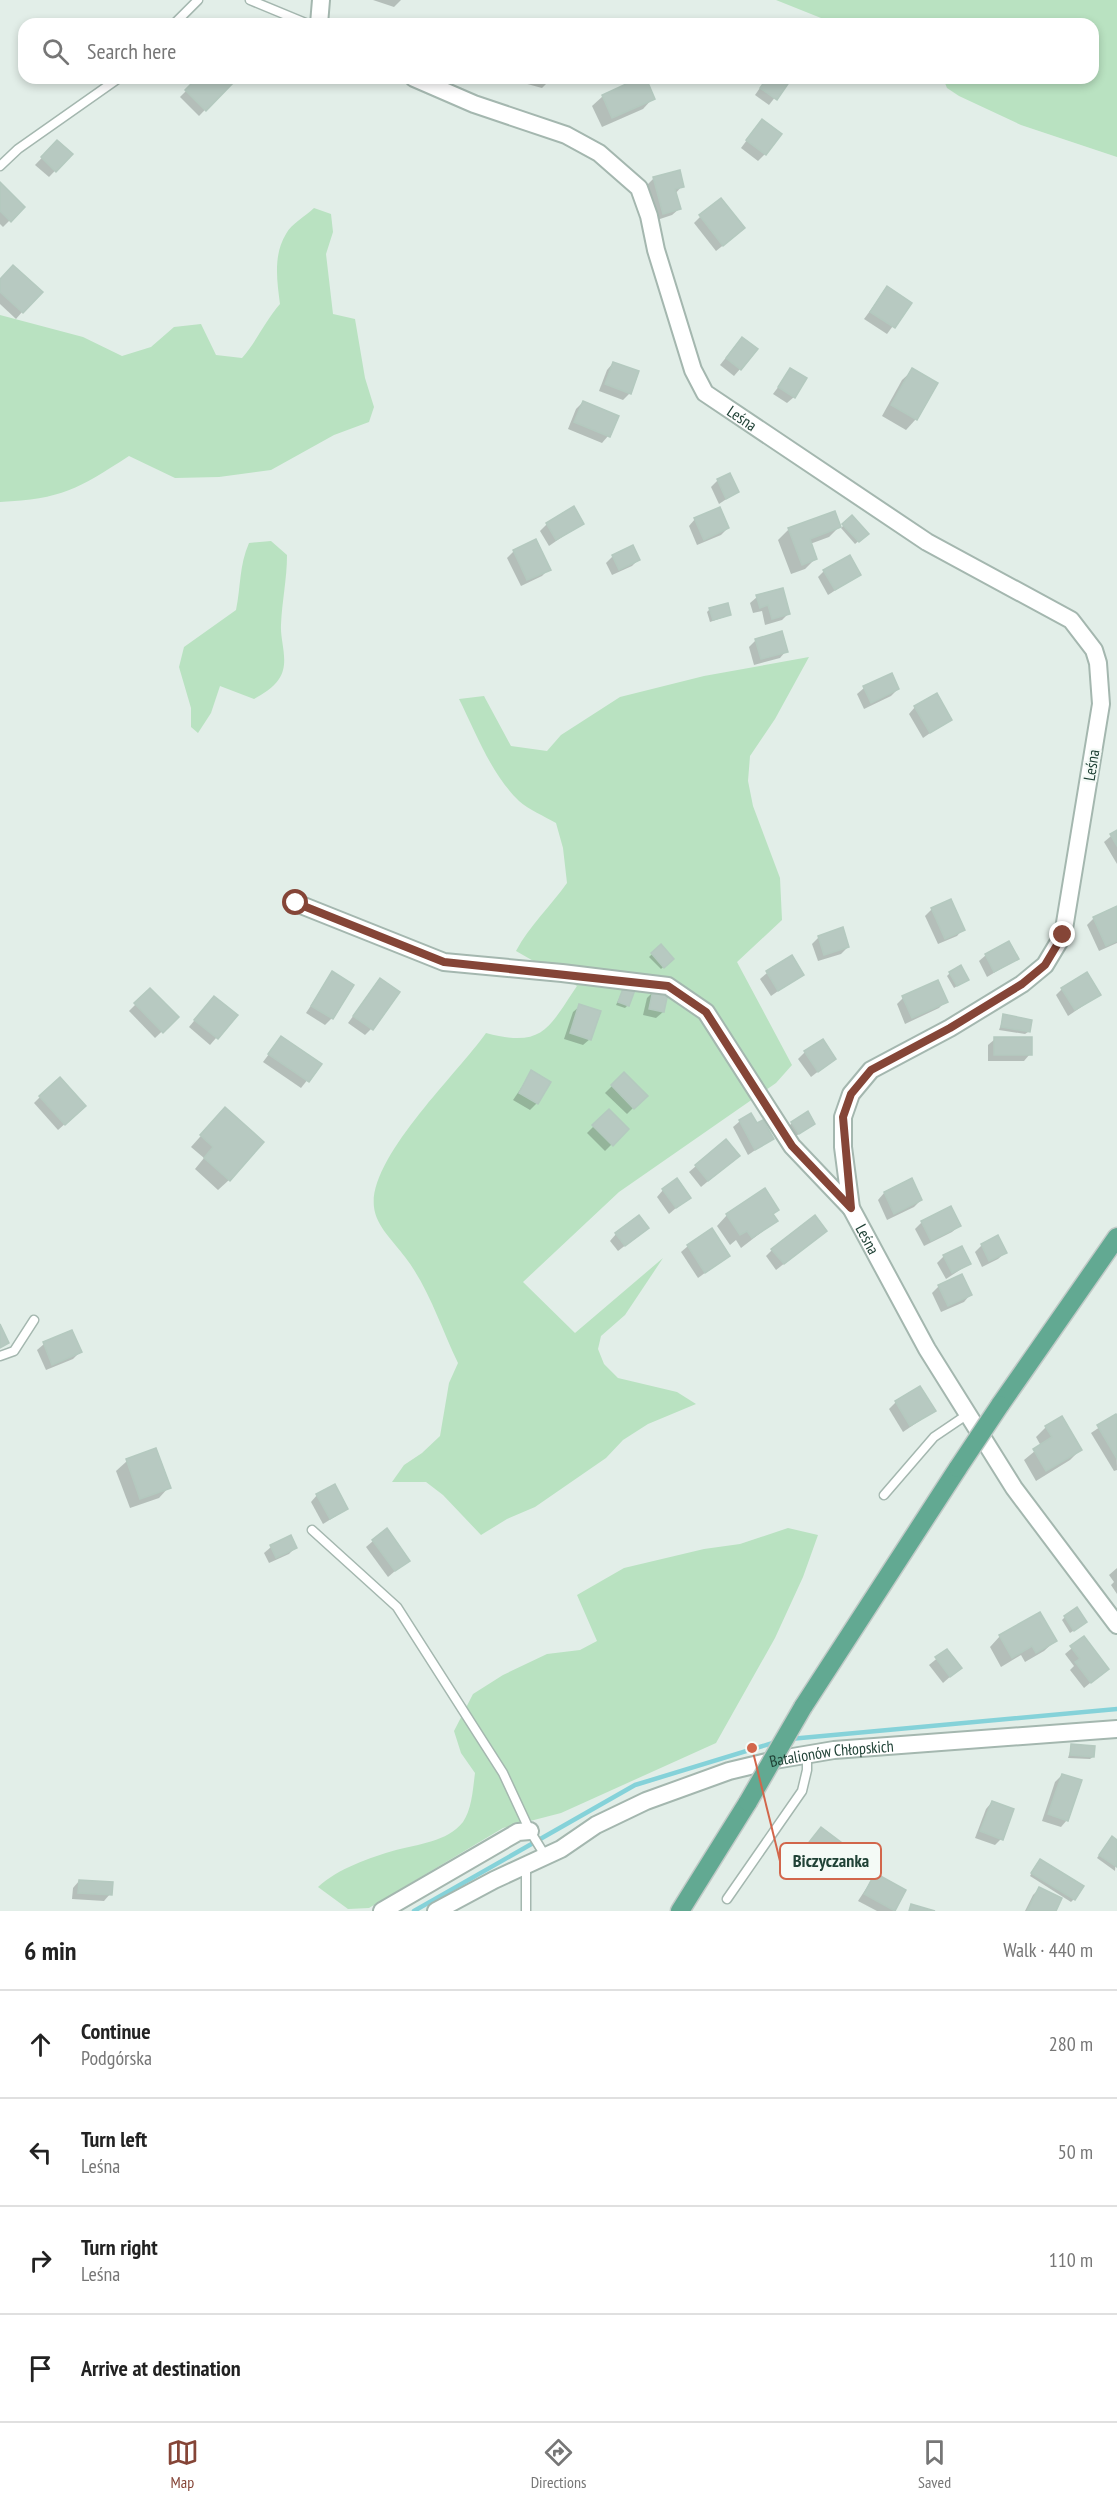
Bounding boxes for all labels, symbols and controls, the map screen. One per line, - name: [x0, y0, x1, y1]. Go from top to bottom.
- search box: [18, 18, 1099, 84]
- icon: search: [39, 35, 72, 68]
- text: Search here: [87, 37, 176, 65]
- street label: Leśna: [724, 401, 761, 435]
- street label: Leśna: [1079, 748, 1103, 782]
- route start: [282, 889, 308, 915]
- route end: [1049, 921, 1075, 947]
- street label: Leśna: [851, 1220, 884, 1258]
- street label: Batalionów Chłopskich: [767, 1736, 894, 1771]
- callout: Biczyczanka: [780, 1843, 881, 1879]
- text: Biczyczanka: [793, 1849, 869, 1872]
- text: 6 min: [24, 1934, 77, 1967]
- text: Walk · 440 m: [1003, 1937, 1093, 1963]
- text: Continue: [81, 2017, 151, 2045]
- icon: ahead: [24, 2028, 57, 2061]
- text: 280 m: [1049, 2031, 1093, 2057]
- text: Podgórska: [81, 2045, 152, 2071]
- text: Turn left: [81, 2125, 147, 2153]
- icon: left: [24, 2136, 57, 2169]
- text: 50 m: [1058, 2139, 1093, 2165]
- text: Leśna: [81, 2153, 120, 2179]
- text: Turn right: [81, 2233, 158, 2261]
- icon: right: [24, 2244, 57, 2277]
- text: 110 m: [1049, 2247, 1093, 2273]
- text: Leśna: [81, 2261, 120, 2287]
- icon: arrive: [24, 2352, 57, 2385]
- text: Arrive at destination: [81, 2354, 241, 2382]
- tab: Map: [166, 2436, 199, 2492]
- tab: Directions: [531, 2436, 586, 2492]
- tab: Saved: [918, 2436, 951, 2492]

